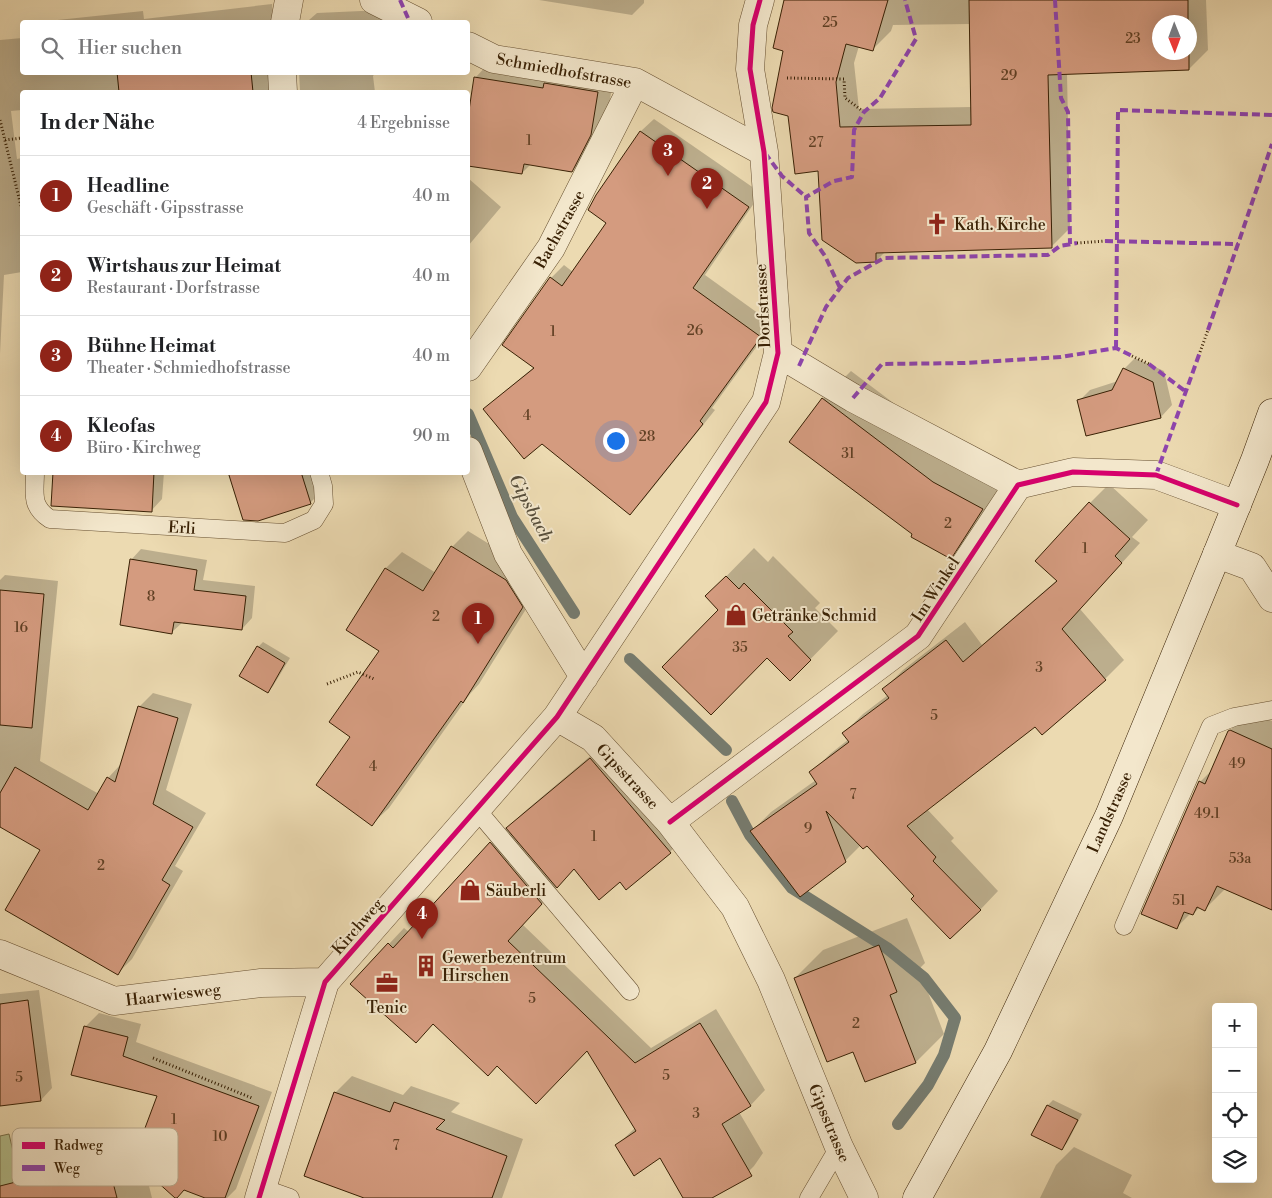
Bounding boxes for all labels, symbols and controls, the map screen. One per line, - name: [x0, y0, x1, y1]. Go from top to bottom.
- house number: 25: [822, 14, 838, 32]
- north arrow: [1152, 15, 1197, 60]
- search box: [20, 20, 470, 75]
- house number: 23: [1125, 30, 1141, 48]
- icon: search: [38, 34, 66, 62]
- text: Hier suchen: [78, 36, 182, 60]
- street label: Schmiedhofstrasse: [495, 49, 633, 93]
- house number: 29: [1001, 67, 1017, 85]
- text: In der Nähe: [40, 110, 155, 136]
- text: 4 Ergebnisse: [357, 113, 450, 133]
- house number: 1: [526, 132, 532, 150]
- house number: 27: [809, 134, 823, 152]
- pin: 3: [652, 135, 684, 176]
- pin: 2: [691, 168, 723, 209]
- text: Headline: [87, 174, 169, 198]
- text: 1: [52, 186, 60, 206]
- text: 40 m: [413, 186, 450, 206]
- street label: Bachstrasse: [530, 187, 590, 273]
- text: Geschäft · Gipsstrasse: [87, 198, 244, 218]
- church icon: Kath. Kirche: [924, 211, 950, 237]
- place label: Kath. Kirche: [954, 215, 1046, 235]
- text: Wirtshaus zur Heimat: [87, 254, 281, 278]
- street label: Dorfstrasse: [751, 263, 775, 349]
- text: 2: [51, 266, 61, 286]
- text: 40 m: [413, 266, 450, 286]
- text: Restaurant · Dorfstrasse: [87, 278, 260, 298]
- house number: 26: [687, 322, 704, 340]
- house number: 1: [550, 323, 556, 341]
- text: Bühne Heimat: [87, 334, 216, 358]
- text: 3: [51, 346, 61, 366]
- text: 40 m: [413, 346, 450, 366]
- text: Theater · Schmiedhofstrasse: [87, 358, 291, 378]
- house number: 4: [523, 407, 531, 425]
- text: Kleofas: [87, 414, 155, 438]
- text: 4: [51, 426, 61, 446]
- text: 90 m: [412, 426, 450, 446]
- your location: [603, 428, 629, 454]
- house number: 28: [639, 428, 655, 446]
- text: Büro · Kirchweg: [87, 438, 201, 458]
- house number: 31: [841, 445, 855, 463]
- water label: Gipsbach: [503, 470, 558, 547]
- house number: 2: [944, 515, 952, 533]
- street label: Erli: [168, 517, 196, 539]
- house number: 1: [1082, 540, 1088, 558]
- street label: Im Winkel: [908, 553, 964, 626]
- house number: 8: [147, 588, 155, 606]
- shop icon: Getränke Schmid: [723, 602, 749, 628]
- pin: 1: [462, 603, 494, 644]
- place label: Getränke Schmid: [752, 606, 877, 626]
- house number: 2: [432, 608, 440, 626]
- house number: 16: [14, 619, 29, 637]
- house number: 35: [732, 639, 748, 657]
- house number: 3: [1035, 659, 1043, 677]
- house number: 5: [930, 707, 938, 725]
- street label: Gipsstrasse: [592, 739, 663, 814]
- house number: 49: [1229, 755, 1245, 773]
- house number: 4: [369, 758, 377, 776]
- street label: Landstrasse: [1083, 769, 1137, 856]
- house number: 7: [849, 786, 857, 804]
- house number: 49.1: [1194, 805, 1220, 823]
- house number: 9: [804, 820, 812, 838]
- house number: 1: [591, 828, 597, 846]
- house number: 53a: [1229, 850, 1252, 868]
- house number: 2: [97, 857, 105, 875]
- shop icon: Säuberli: [457, 877, 483, 903]
- place label: Säuberli: [486, 881, 546, 901]
- house number: 51: [1172, 892, 1186, 910]
- street label: Kirchweg: [328, 894, 388, 959]
- pin: 4: [406, 898, 438, 939]
- place label: Gewerbezentrum Hirschen: [442, 948, 566, 986]
- building icon: Gewerbezentrum Hirschen: [413, 953, 439, 979]
- office icon: Tenic: [374, 970, 400, 996]
- street label: Haarwiesweg: [125, 979, 222, 1011]
- house number: 5: [528, 990, 536, 1008]
- place label: Tenic: [367, 998, 407, 1018]
- map controls: [1212, 1003, 1257, 1183]
- button: +: [1212, 1003, 1257, 1048]
- house number: 2: [852, 1015, 860, 1033]
- button: −: [1212, 1048, 1257, 1093]
- house number: 5: [662, 1067, 670, 1085]
- house number: 5: [15, 1069, 23, 1087]
- street label: Gipsstrasse: [804, 1081, 855, 1166]
- button: locate: [1212, 1093, 1257, 1138]
- house number: 3: [692, 1105, 700, 1123]
- house number: 1: [171, 1111, 177, 1129]
- legend: [12, 1128, 178, 1186]
- house number: 10: [213, 1128, 227, 1146]
- text: Radweg: [54, 1137, 104, 1155]
- house number: 7: [392, 1137, 400, 1155]
- button: layers: [1212, 1138, 1257, 1183]
- text: Weg: [53, 1160, 81, 1178]

